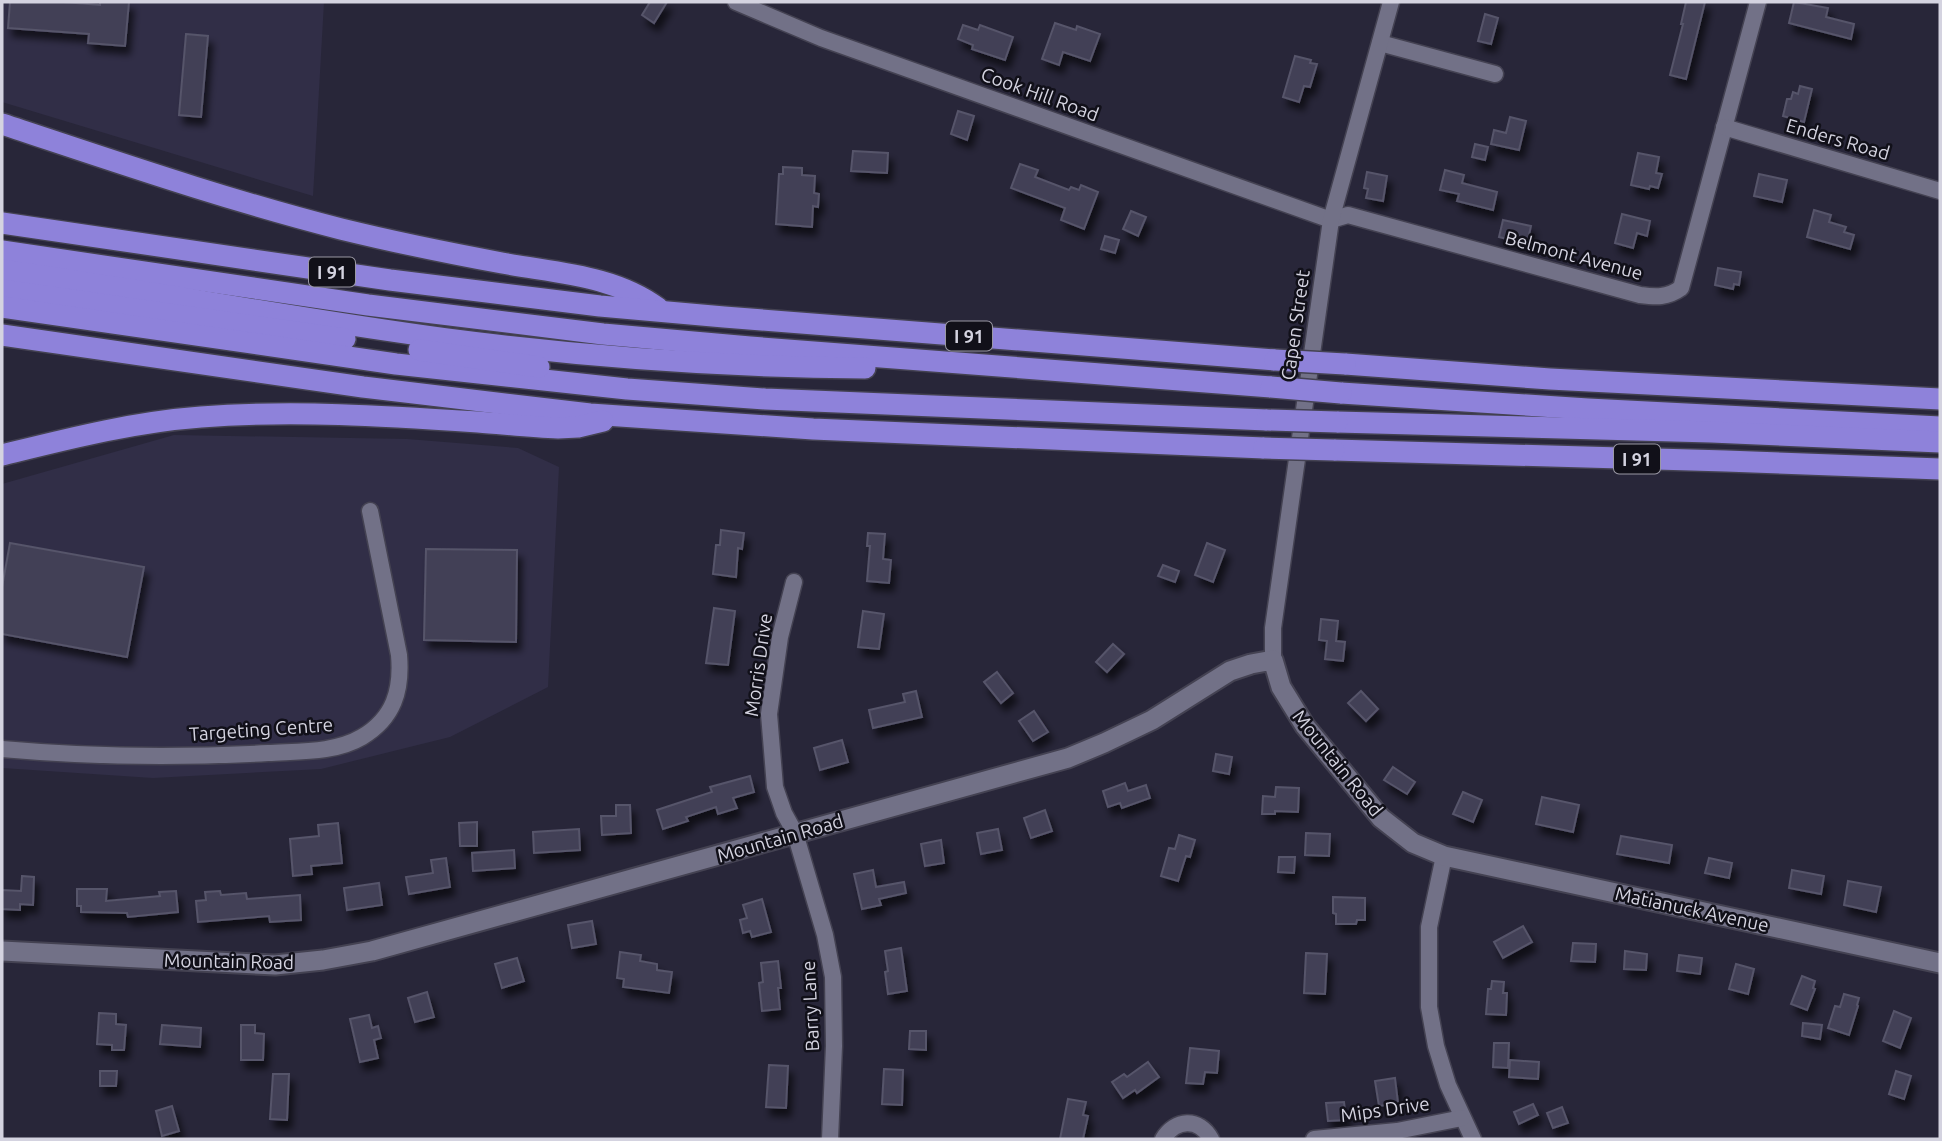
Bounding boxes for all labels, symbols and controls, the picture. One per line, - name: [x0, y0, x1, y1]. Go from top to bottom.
- street label: Cook Hill Road: [978, 62, 1102, 126]
- street label: Enders Road: [1784, 114, 1892, 164]
- street label: Belmont Avenue: [1503, 226, 1645, 284]
- road number: I 91: [309, 258, 355, 286]
- street label: Capen Street: [1276, 268, 1314, 382]
- road number: I 91: [946, 322, 992, 350]
- road number: I 91: [1614, 444, 1660, 474]
- street label: Morris Drive: [740, 612, 776, 718]
- street label: Mountain Road: [1289, 706, 1387, 820]
- street label: Targeting Centre: [188, 713, 334, 745]
- street label: Mountain Road: [714, 809, 846, 867]
- street label: Matianuck Avenue: [1613, 882, 1771, 936]
- street label: Mountain Road: [164, 949, 294, 973]
- street label: Barry Lane: [797, 960, 823, 1052]
- street label: Mips Drive: [1339, 1092, 1431, 1126]

